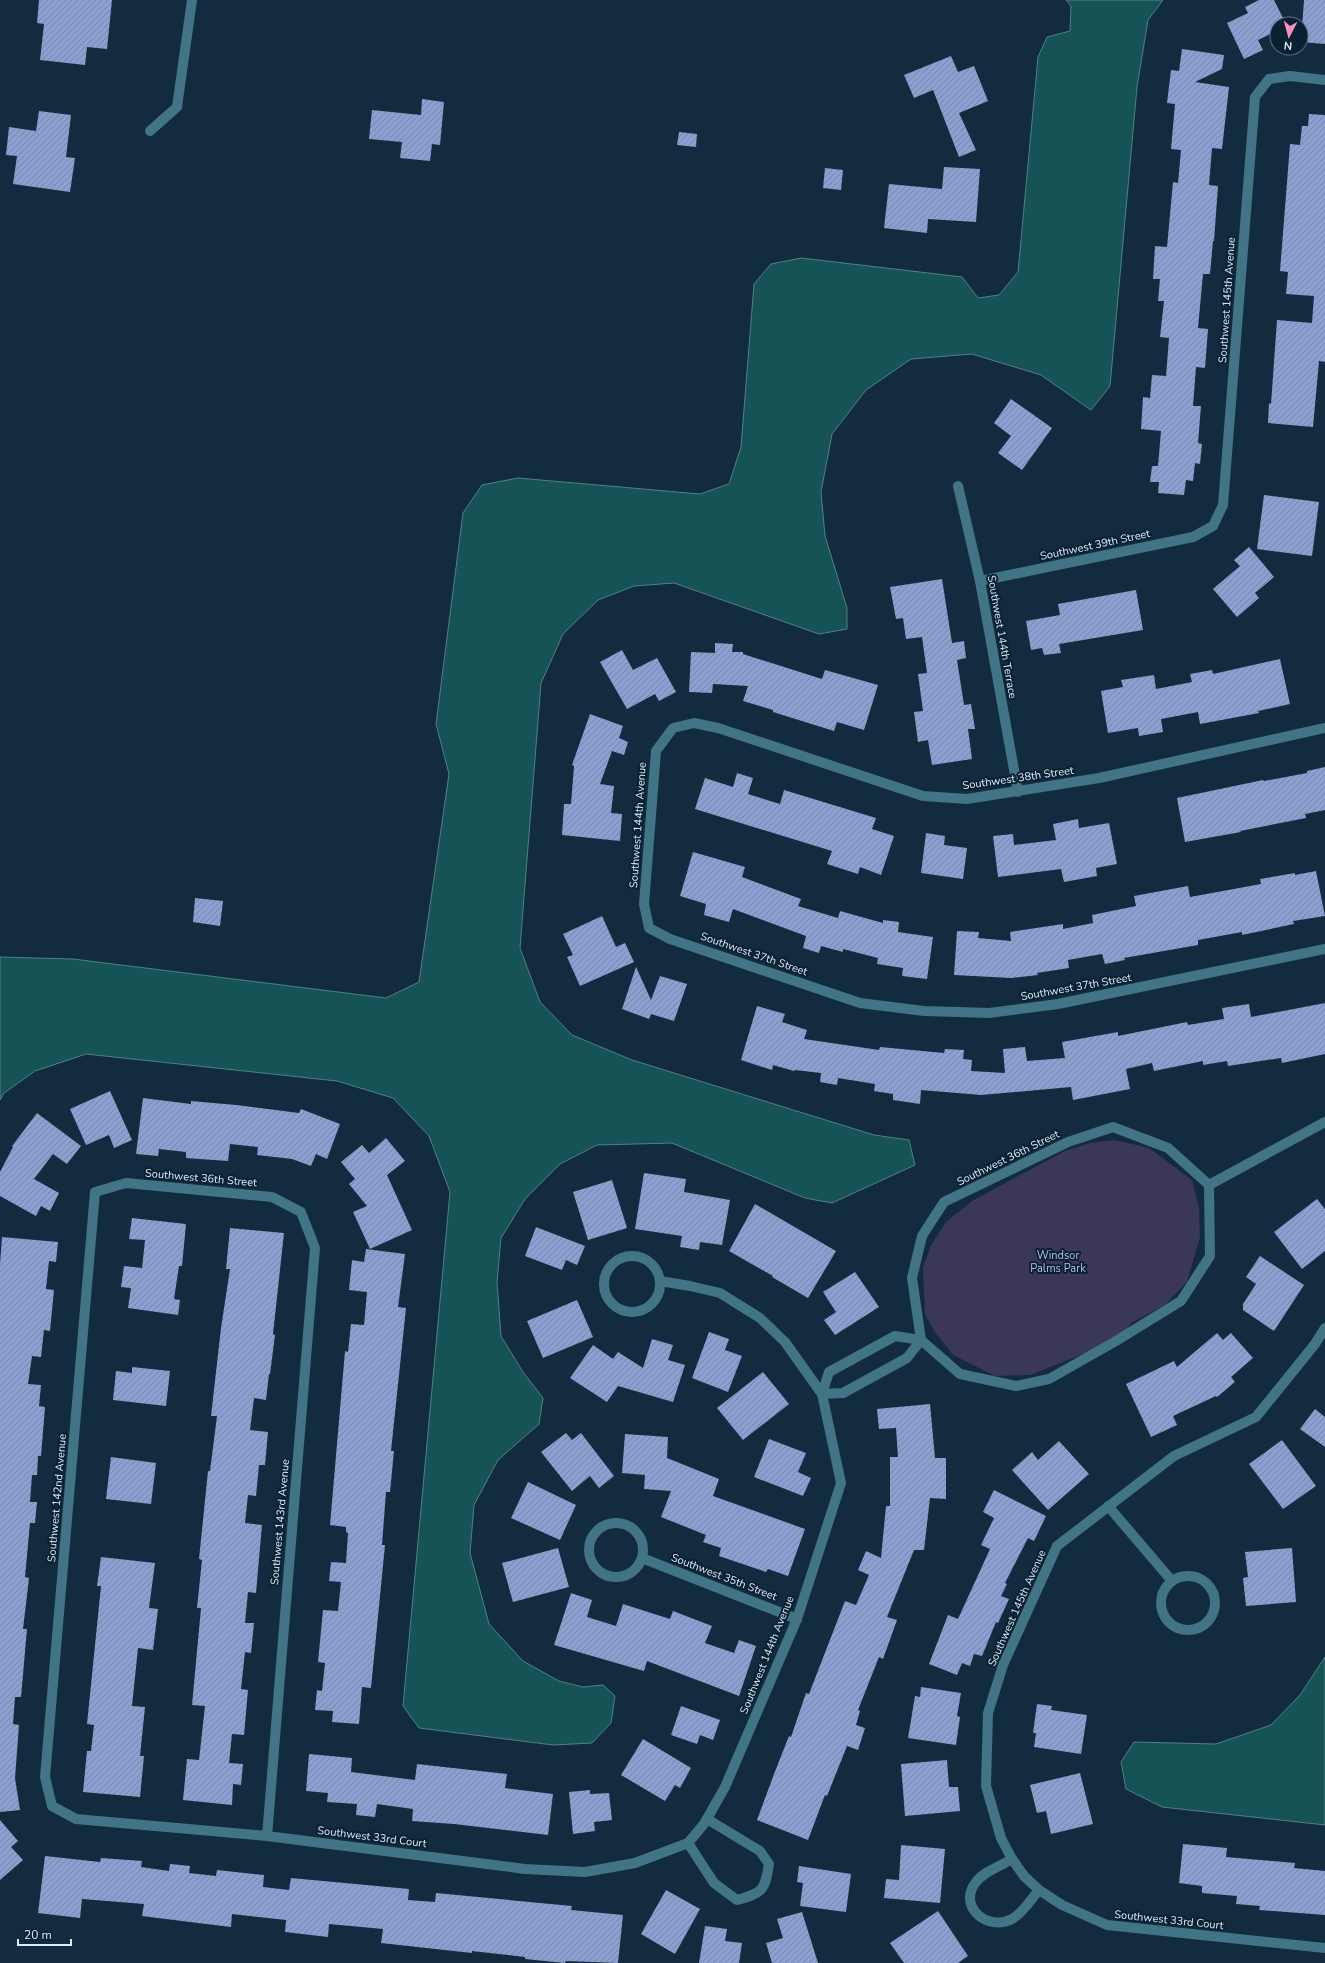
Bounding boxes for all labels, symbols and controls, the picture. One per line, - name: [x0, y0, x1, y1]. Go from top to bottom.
- north arrow: [1269, 16, 1309, 56]
- text: N: [1283, 38, 1293, 53]
- street label: Southwest 145th Avenue: [1215, 236, 1239, 363]
- street label: Southwest 39th Street: [1039, 526, 1152, 564]
- street label: Southwest 144th Terrace: [984, 574, 1020, 700]
- street label: Southwest 144th Avenue: [626, 761, 650, 888]
- street label: Southwest 38th Street: [961, 763, 1075, 793]
- street label: Southwest 37th Street: [699, 929, 810, 979]
- street label: Southwest 37th Street: [1019, 970, 1133, 1004]
- street label: Southwest 36th Street: [954, 1127, 1062, 1189]
- street label: Southwest 36th Street: [144, 1166, 258, 1190]
- park label: Windsor Palms Park: [1030, 1248, 1086, 1276]
- street label: Southwest 142nd Avenue: [44, 1433, 70, 1563]
- street label: Southwest 143rd Avenue: [267, 1458, 293, 1586]
- street label: Southwest 145th Avenue: [984, 1547, 1050, 1669]
- street label: Southwest 35th Street: [669, 1550, 779, 1604]
- street label: Southwest 144th Avenue: [736, 1594, 798, 1716]
- street label: Southwest 33rd Court: [317, 1823, 428, 1851]
- street label: Southwest 33rd Court: [1114, 1907, 1224, 1933]
- scale bar: [18, 1921, 71, 1947]
- text: 20 m: [24, 1927, 52, 1943]

